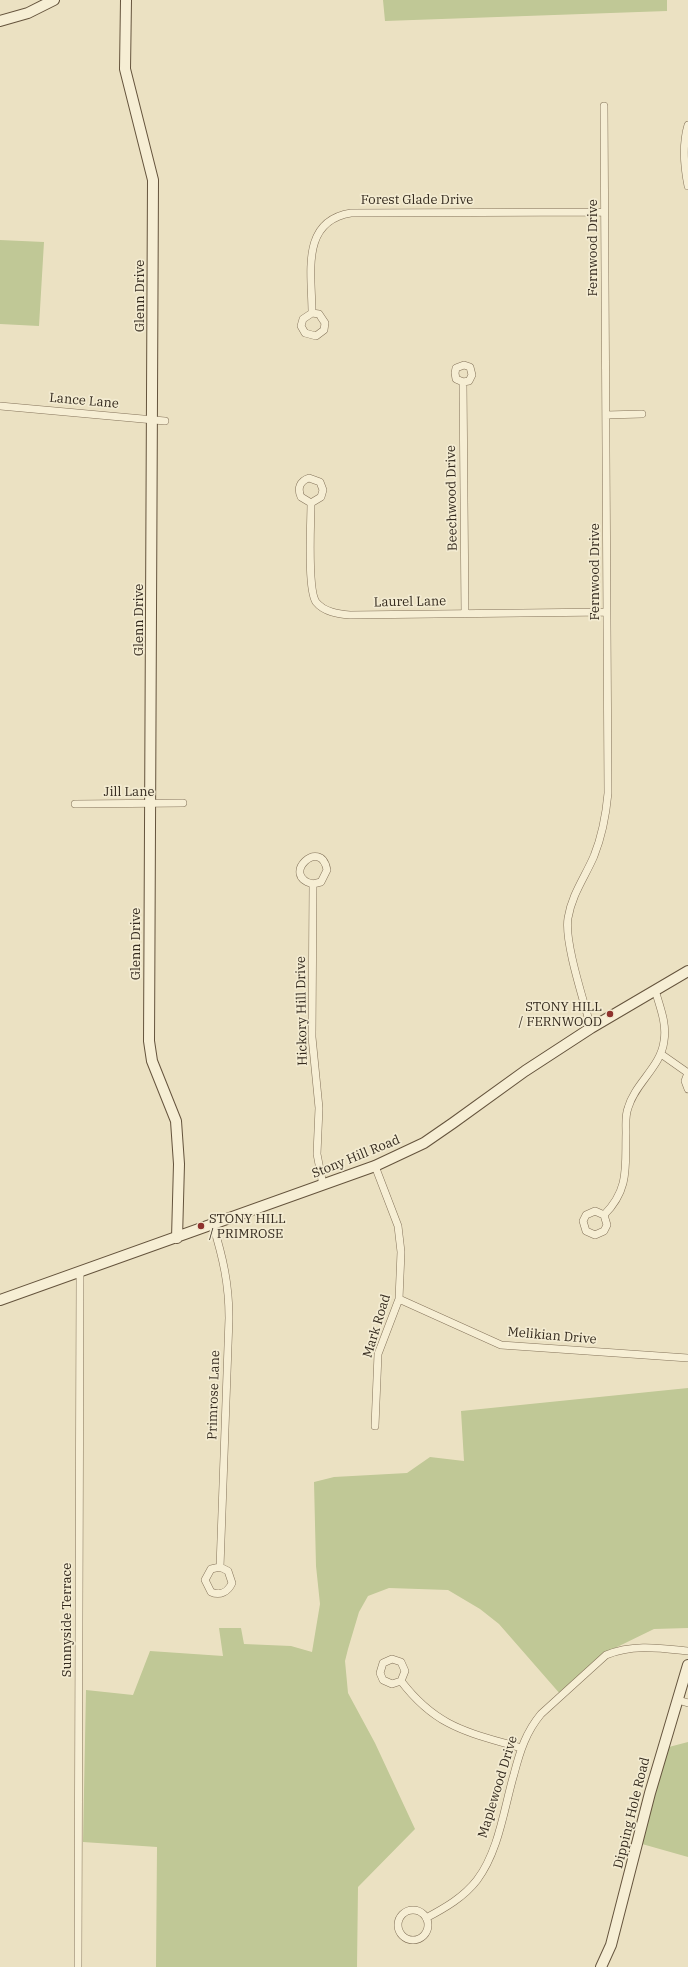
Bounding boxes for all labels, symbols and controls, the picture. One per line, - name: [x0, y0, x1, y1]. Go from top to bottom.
- street label: Forest Glade Drive: [361, 192, 473, 208]
- street label: Fernwood Drive: [585, 199, 601, 297]
- street label: Glenn Drive: [132, 260, 148, 332]
- street label: Lance Lane: [49, 390, 119, 412]
- street label: Beechwood Drive: [443, 445, 461, 551]
- street label: Fernwood Drive: [587, 523, 603, 621]
- street label: Glenn Drive: [131, 584, 147, 656]
- street label: Laurel Lane: [374, 594, 446, 610]
- street label: Jill Lane: [104, 784, 154, 800]
- street label: Glenn Drive: [128, 908, 144, 980]
- street label: Hickory Hill Drive: [293, 956, 311, 1066]
- place label: STONY HILL / FERNWOOD: [519, 999, 602, 1030]
- marker: STONY HILL / FERNWOOD: [605, 1009, 615, 1019]
- street label: Stony Hill Road: [310, 1132, 402, 1182]
- place label: STONY HILL / PRIMROSE: [209, 1211, 286, 1242]
- marker: STONY HILL / PRIMROSE: [196, 1221, 206, 1231]
- street label: Mark Road: [360, 1292, 394, 1360]
- street label: Melikian Drive: [507, 1324, 597, 1348]
- street label: Primrose Lane: [205, 1350, 223, 1440]
- street label: Sunnyside Terrace: [59, 1563, 75, 1677]
- street label: Maplewood Drive: [475, 1734, 521, 1840]
- street label: Dipping Hole Road: [611, 1756, 653, 1870]

